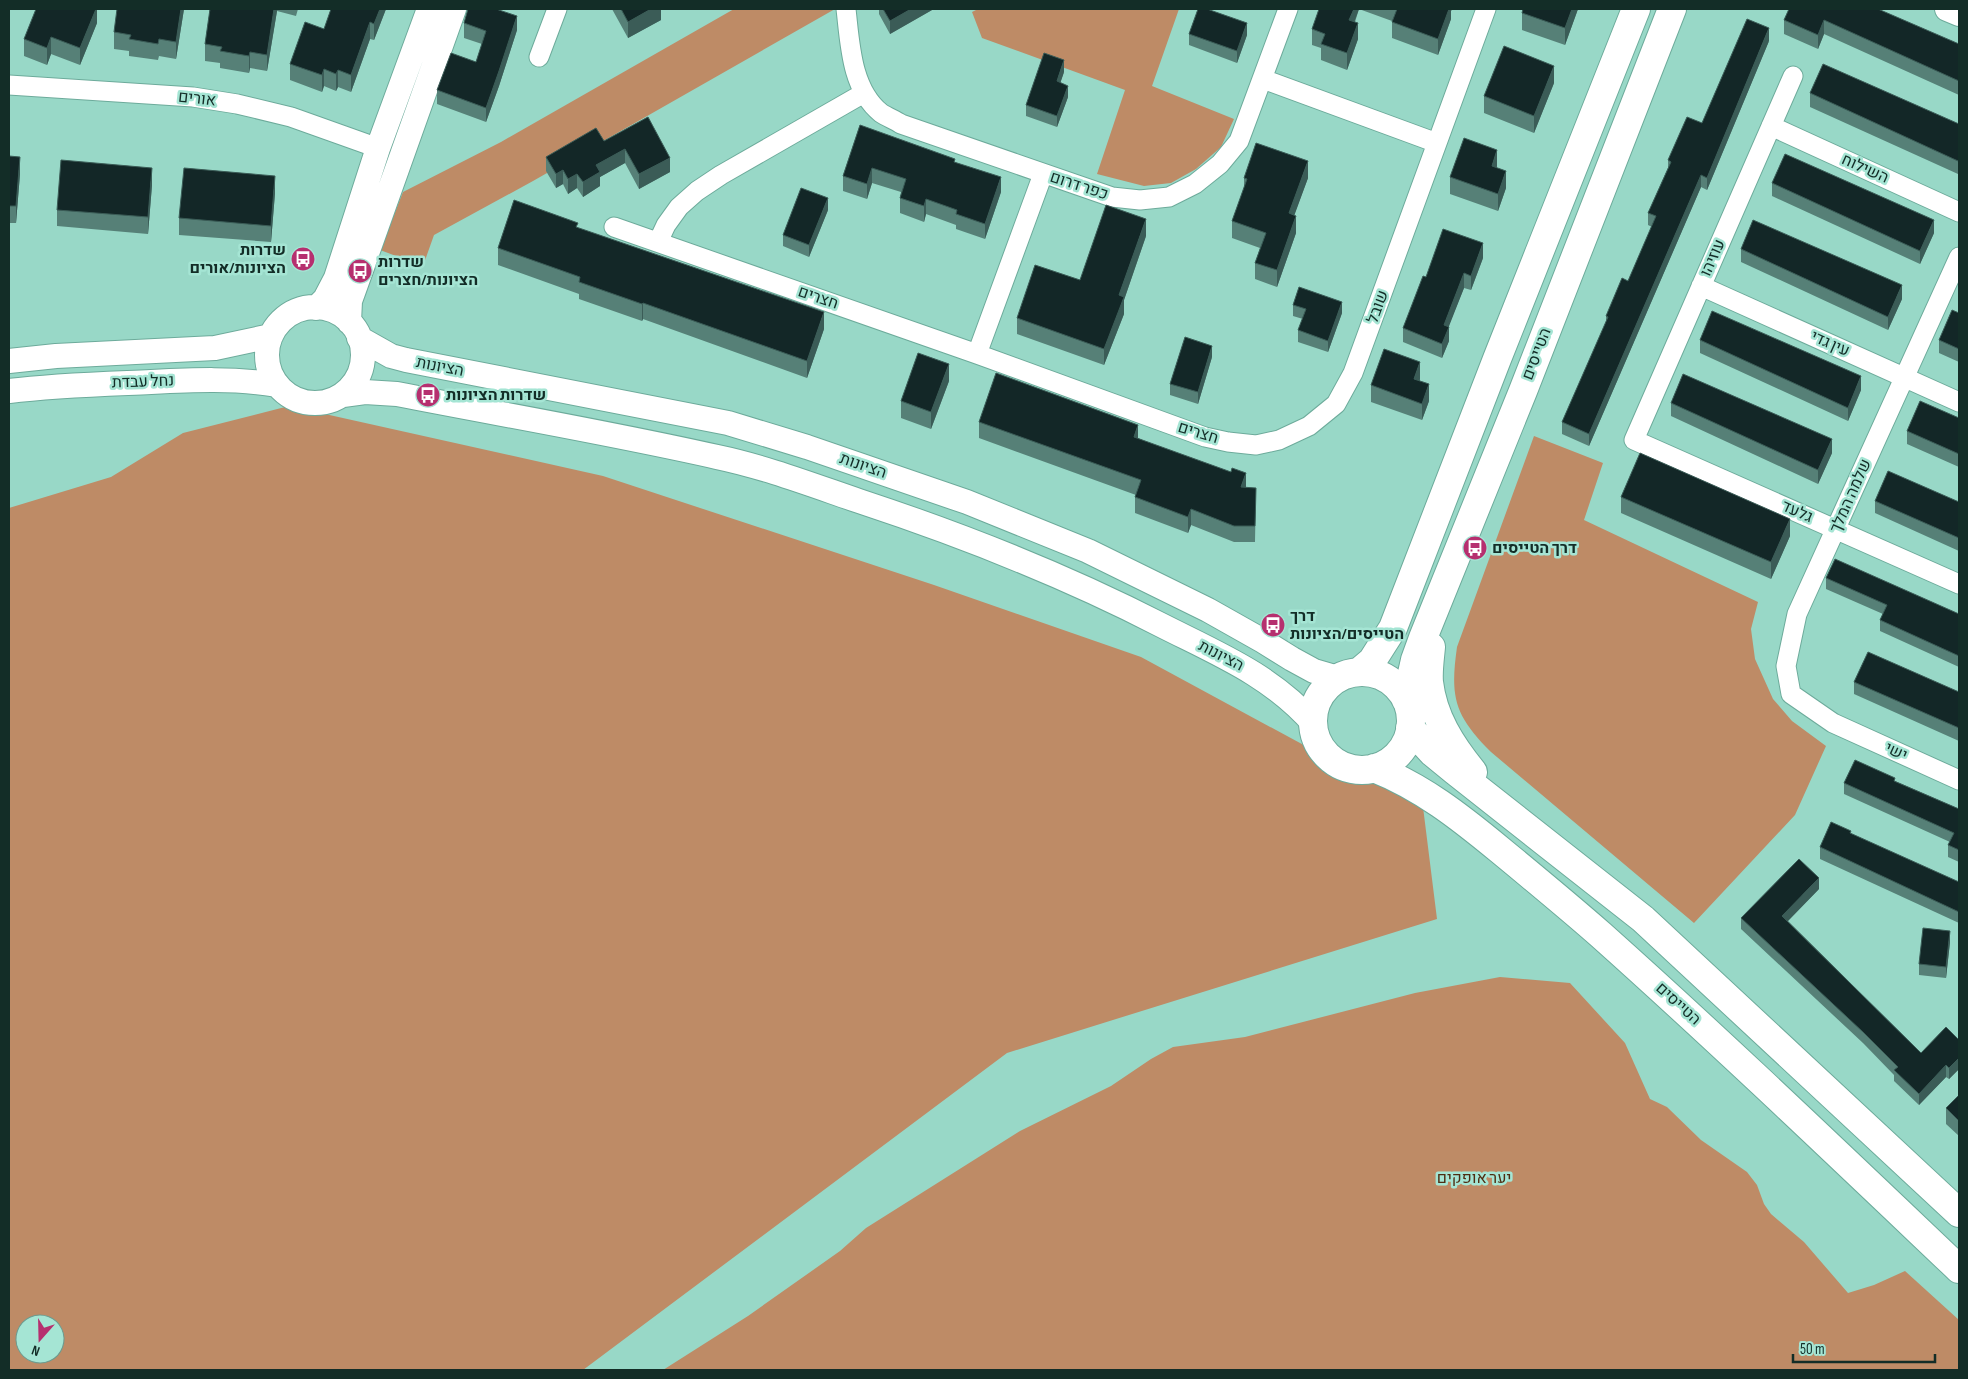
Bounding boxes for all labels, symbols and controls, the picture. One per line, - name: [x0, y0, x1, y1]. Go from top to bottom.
- street label: אורים: [177, 88, 217, 110]
- street label: השילוח: [1838, 150, 1892, 188]
- street label: כפר דרום: [1047, 168, 1111, 204]
- street label: עוזיהו: [1696, 237, 1730, 279]
- place label: שדרות הציונות/אורים: [189, 241, 286, 278]
- bus stop icon: שדרות הציונות/אורים: [290, 246, 316, 272]
- place label: שדרות הציונות/חצרים: [378, 253, 478, 290]
- bus stop icon: שדרות הציונות/חצרים: [347, 258, 373, 284]
- street label: חצרים: [795, 282, 841, 314]
- street label: שובל: [1363, 288, 1393, 326]
- street label: הטייסים: [1518, 325, 1556, 383]
- street label: עין גדי: [1808, 327, 1852, 361]
- street label: הציונות: [415, 353, 465, 381]
- street label: נחל עבדת: [112, 371, 174, 393]
- bus stop icon: שדרות הציונות: [415, 382, 441, 408]
- place label: שדרות הציונות: [446, 386, 546, 405]
- street label: חצרים: [1175, 418, 1221, 448]
- street label: הציונות: [837, 449, 889, 483]
- street label: שלמה המלך: [1826, 456, 1876, 536]
- street label: גלעד: [1779, 497, 1815, 527]
- bus stop icon: דרך הטייסים: [1462, 535, 1488, 561]
- place label: דרך הטייסים: [1492, 539, 1577, 558]
- place label: דרך הטייסים/הציונות: [1290, 607, 1404, 644]
- bus stop icon: דרך הטייסים/הציונות: [1260, 612, 1286, 638]
- street label: הציונות: [1195, 637, 1247, 675]
- street label: ישי: [1882, 739, 1910, 765]
- street label: הטייסים: [1652, 979, 1704, 1029]
- park label: יער אופקים: [1437, 1169, 1511, 1188]
- north arrow: [15, 1314, 65, 1364]
- scale bar: [1793, 1332, 1936, 1364]
- text: 50 m: [1800, 1340, 1825, 1359]
- text: N: [29, 1341, 42, 1360]

